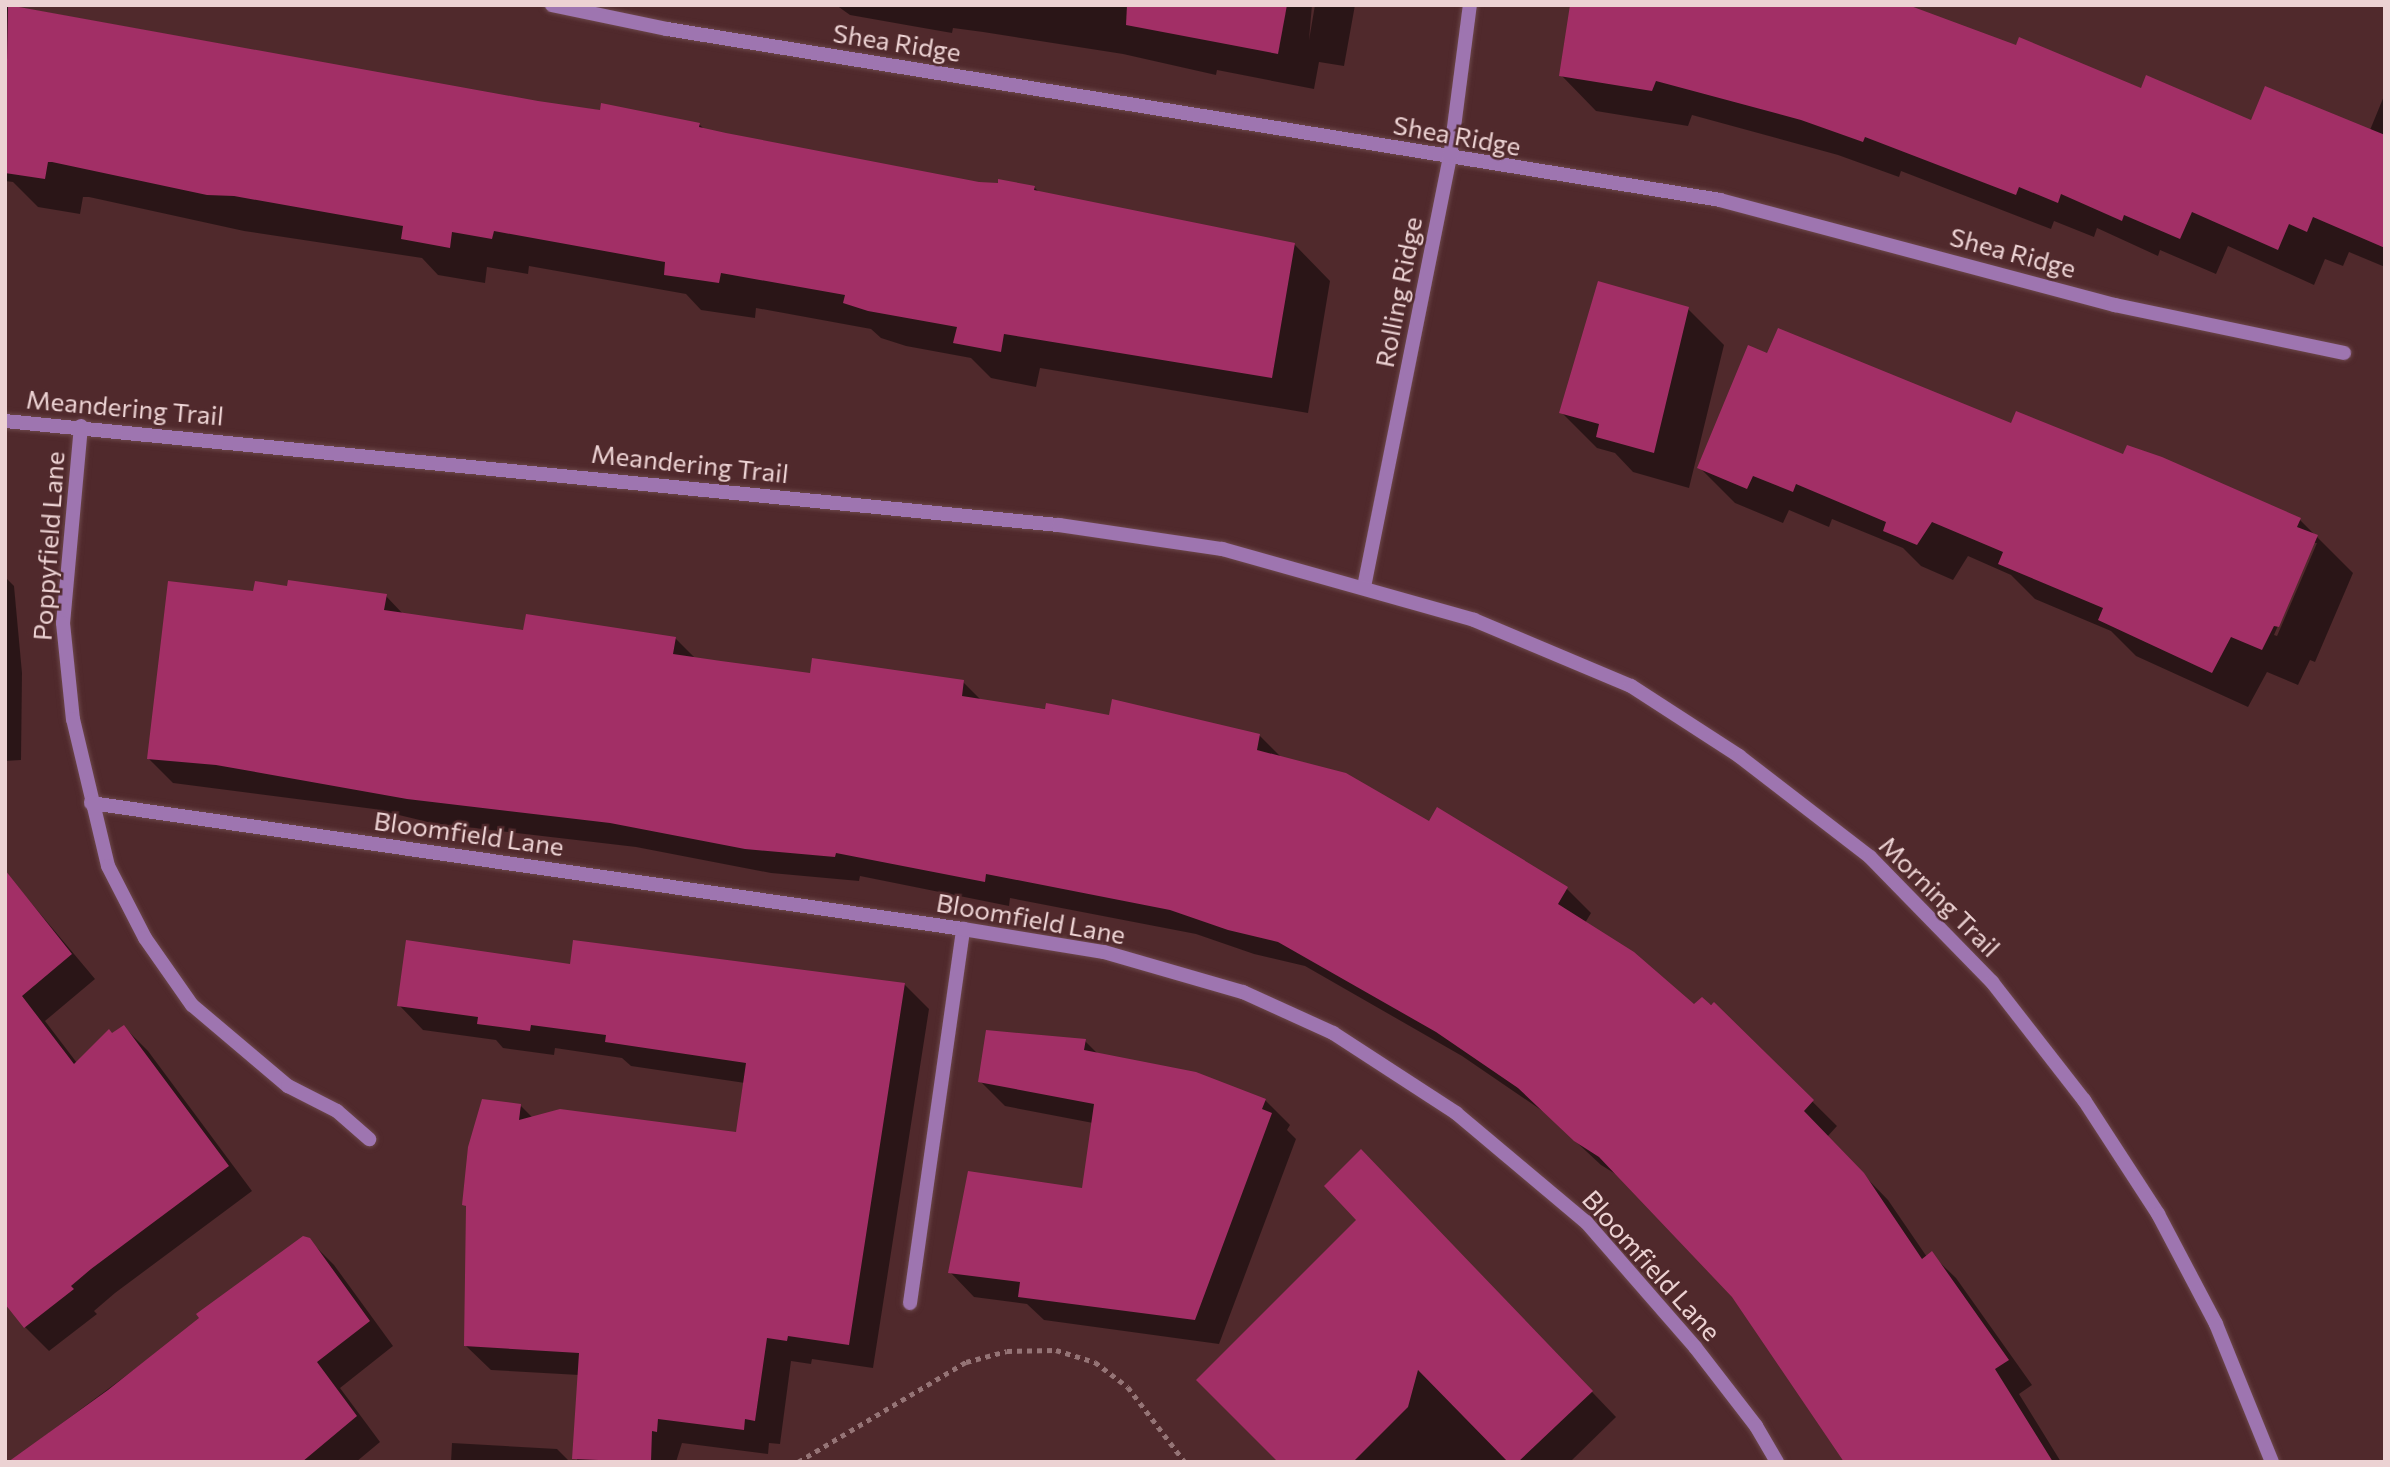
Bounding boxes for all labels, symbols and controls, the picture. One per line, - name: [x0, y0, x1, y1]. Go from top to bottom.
- street label: Shea Ridge: [831, 16, 963, 68]
- street label: Shea Ridge: [1391, 108, 1523, 162]
- street label: Rolling Ridge: [1368, 214, 1428, 370]
- street label: Shea Ridge: [1947, 220, 2079, 284]
- street label: Meandering Trail: [25, 383, 225, 431]
- street label: Meandering Trail: [590, 437, 790, 489]
- street label: Poppyfield Lane: [26, 450, 70, 642]
- street label: Bloomfield Lane: [372, 804, 566, 862]
- street label: Morning Trail: [1873, 829, 2007, 963]
- street label: Bloomfield Lane: [934, 886, 1128, 950]
- street label: Bloomfield Lane: [1576, 1183, 1728, 1347]

